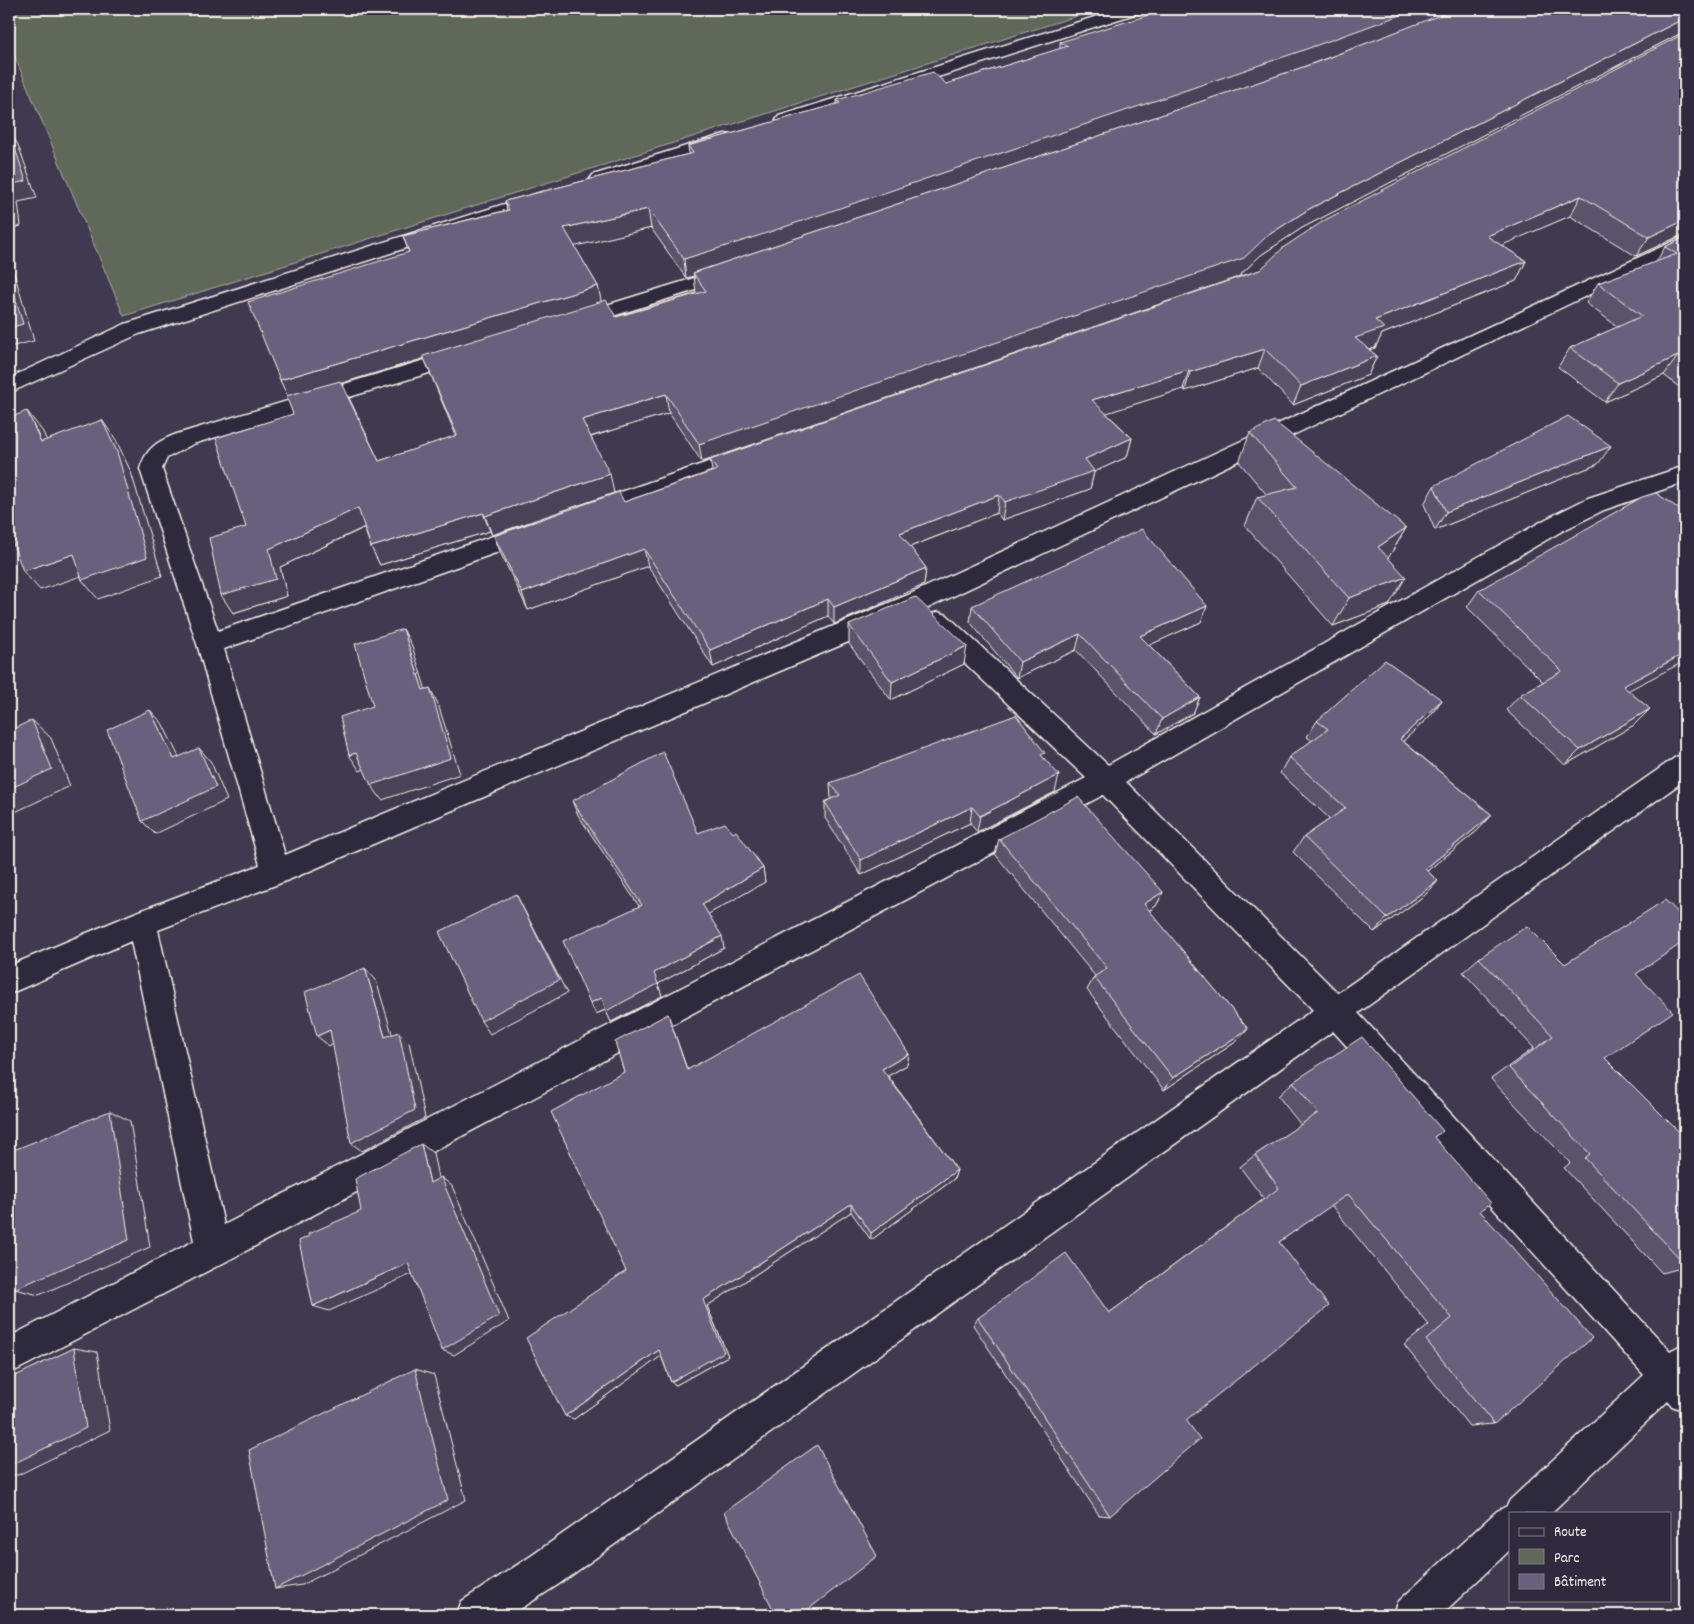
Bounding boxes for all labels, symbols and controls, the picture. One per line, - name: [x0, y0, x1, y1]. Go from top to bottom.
- legend: [1509, 1512, 1672, 1602]
- text: Route: [1554, 1522, 1587, 1544]
- text: Parc: [1554, 1548, 1579, 1570]
- text: Bâtiment: [1554, 1572, 1607, 1594]

